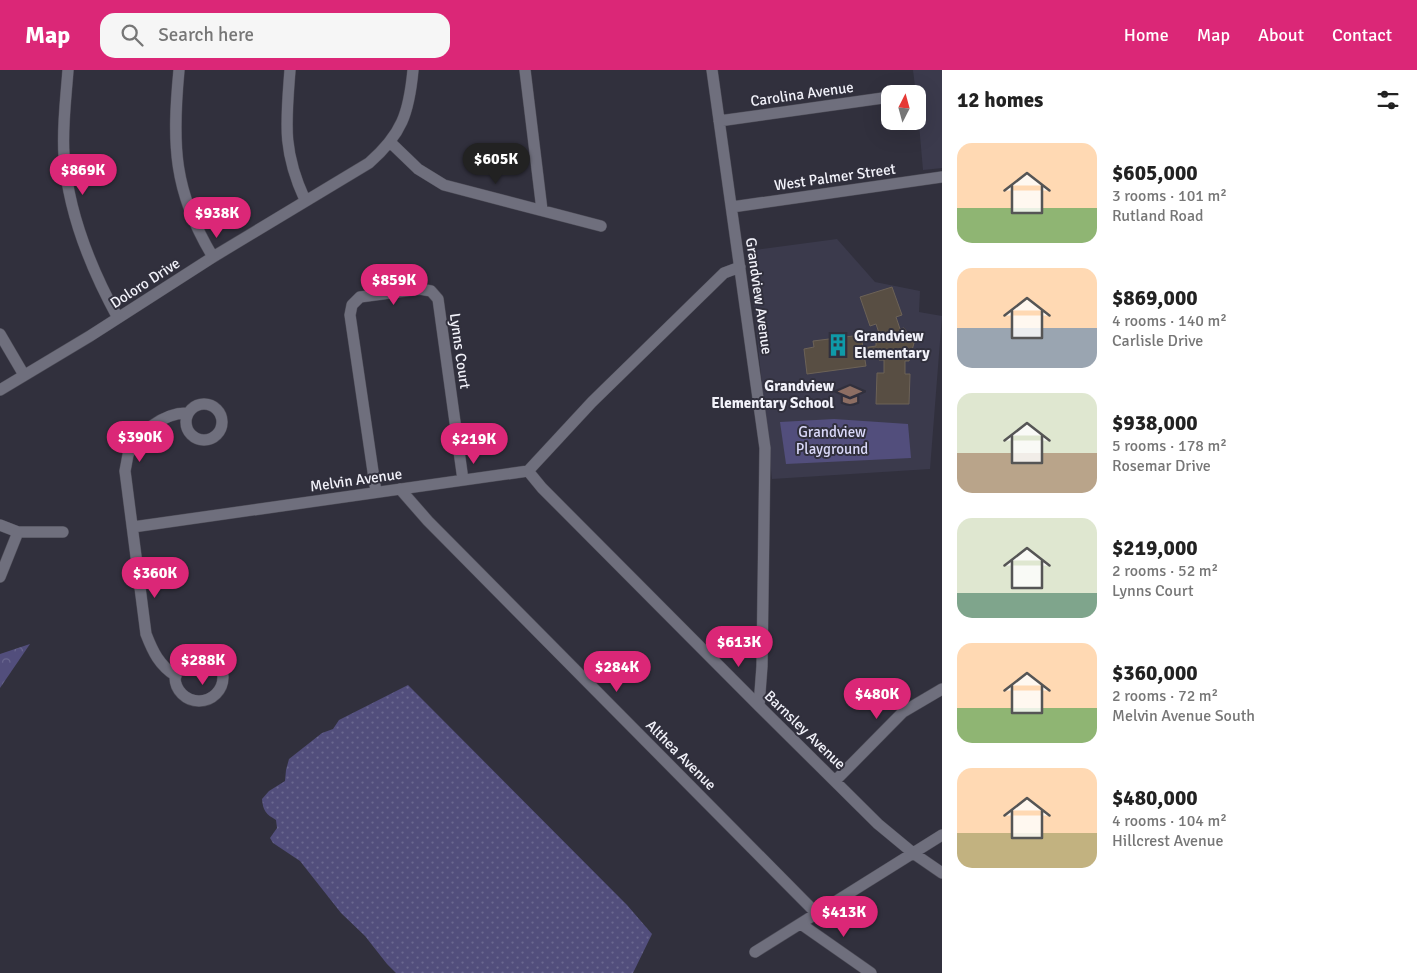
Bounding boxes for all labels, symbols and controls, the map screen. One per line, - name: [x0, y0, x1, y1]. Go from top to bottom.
- search box: [100, 13, 450, 58]
- text: Map: [25, 20, 70, 50]
- icon: search: [118, 21, 146, 49]
- text: Search here: [158, 23, 254, 47]
- text: Home: [1124, 24, 1169, 46]
- text: Map: [1197, 24, 1230, 46]
- text: About: [1258, 24, 1304, 46]
- text: Contact: [1332, 24, 1392, 46]
- street label: Carolina Avenue: [749, 78, 855, 110]
- north arrow: [881, 85, 926, 130]
- map controls: [881, 85, 926, 130]
- icon: filters: [1374, 86, 1402, 114]
- text: 12 homes: [957, 87, 1043, 113]
- pin: $605K: [461, 142, 531, 185]
- text: $605K: [474, 149, 518, 169]
- pin: $869K: [48, 154, 118, 196]
- text: $869K: [61, 160, 105, 180]
- street label: West Palmer Street: [773, 160, 897, 194]
- text: $605,000: [1112, 160, 1198, 186]
- icon: home: [997, 163, 1057, 223]
- text: 3 rooms · 101 m²: [1112, 186, 1227, 206]
- pin: $938K: [182, 196, 252, 239]
- text: $938K: [195, 203, 239, 223]
- text: Rutland Road: [1112, 206, 1203, 226]
- street label: Grandview Avenue: [742, 236, 776, 356]
- street label: Doloro Drive: [107, 254, 183, 312]
- pin: $859K: [359, 264, 429, 306]
- text: $859K: [372, 270, 416, 290]
- text: $869,000: [1112, 285, 1198, 311]
- icon: home: [997, 288, 1057, 348]
- text: 4 rooms · 140 m²: [1112, 311, 1227, 331]
- street label: Lynns Court: [446, 312, 474, 390]
- place label: Grandview Elementary: [854, 327, 930, 362]
- text: Carlisle Drive: [1112, 331, 1203, 351]
- building icon: Grandview Elementary: [825, 332, 851, 358]
- place label: Grandview Elementary School: [711, 377, 835, 412]
- school or university icon: Grandview Elementary School: [837, 382, 863, 408]
- text: $938,000: [1112, 410, 1198, 436]
- icon: home: [997, 413, 1057, 473]
- pin: $390K: [105, 420, 175, 463]
- pin: $219K: [439, 422, 509, 465]
- park label: Grandview Playground: [796, 423, 868, 458]
- text: $390K: [118, 427, 162, 447]
- text: $219K: [452, 429, 496, 449]
- text: 5 rooms · 178 m²: [1112, 436, 1227, 456]
- text: Rosemar Drive: [1112, 456, 1211, 476]
- street label: Melvin Avenue: [309, 465, 403, 495]
- text: $219,000: [1112, 535, 1198, 561]
- icon: home: [997, 538, 1057, 598]
- pin: $360K: [120, 556, 190, 599]
- text: 2 rooms · 52 m²: [1112, 561, 1218, 581]
- text: $360K: [133, 563, 177, 583]
- text: Lynns Court: [1112, 581, 1193, 601]
- pin: $613K: [704, 626, 774, 668]
- text: $613K: [717, 632, 761, 652]
- pin: $288K: [168, 644, 238, 686]
- text: $288K: [181, 650, 225, 670]
- pin: $284K: [582, 650, 652, 693]
- text: $284K: [595, 657, 639, 677]
- text: $360,000: [1112, 660, 1198, 686]
- icon: home: [997, 663, 1057, 723]
- pin: $480K: [842, 678, 912, 720]
- text: $480K: [855, 684, 899, 704]
- text: 2 rooms · 72 m²: [1112, 686, 1218, 706]
- street label: Barnsley Avenue: [761, 687, 849, 773]
- text: Melvin Avenue South: [1112, 706, 1255, 726]
- street label: Althea Avenue: [642, 716, 720, 794]
- text: $480,000: [1112, 785, 1198, 811]
- icon: home: [997, 788, 1057, 848]
- text: 4 rooms · 104 m²: [1112, 811, 1227, 831]
- text: Hillcrest Avenue: [1112, 831, 1224, 851]
- pin: $413K: [809, 896, 879, 938]
- text: $413K: [822, 902, 866, 922]

